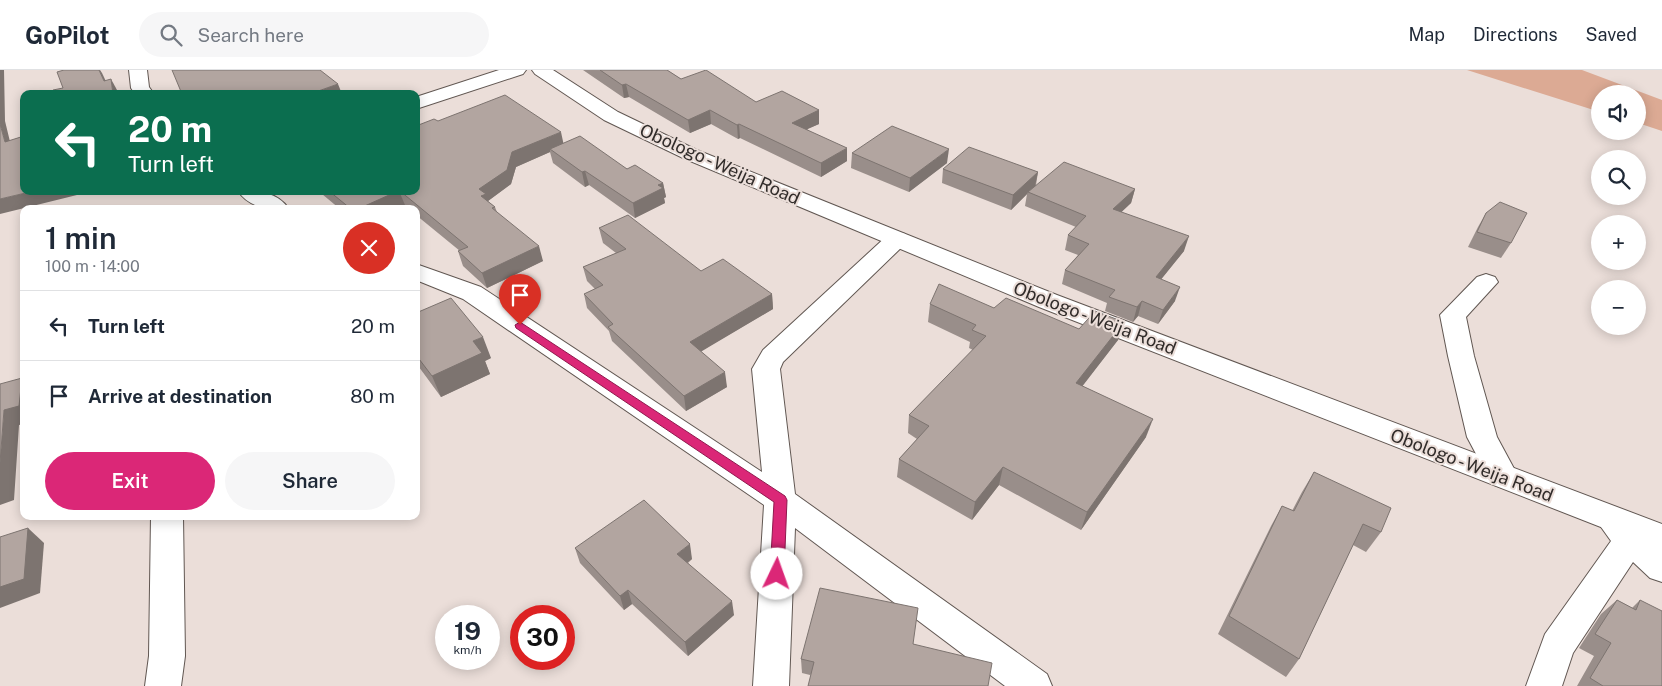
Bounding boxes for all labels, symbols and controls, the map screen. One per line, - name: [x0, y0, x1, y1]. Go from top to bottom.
- search box: [139, 12, 489, 57]
- text: GoPilot: [25, 21, 109, 49]
- icon: search: [157, 21, 185, 49]
- text: Search here: [197, 24, 304, 46]
- text: Map: [1408, 24, 1445, 45]
- text: Directions: [1473, 24, 1558, 45]
- text: Saved: [1586, 24, 1637, 45]
- map controls: [1591, 85, 1646, 335]
- button: sound: [1591, 85, 1646, 140]
- text: 20 m: [128, 109, 212, 150]
- icon: left: [45, 110, 110, 175]
- street label: Obologo - Weija Road: [637, 119, 803, 209]
- button: search: [1591, 150, 1646, 205]
- text: Turn left: [128, 151, 214, 177]
- button: +: [1591, 215, 1646, 270]
- text: 1 min: [45, 220, 116, 256]
- button: close: [343, 222, 395, 274]
- text: 100 m · 14:00: [45, 257, 140, 276]
- pin: [499, 274, 541, 325]
- street label: Obologo - Weija Road: [1011, 277, 1179, 359]
- button: −: [1591, 280, 1646, 335]
- icon: arrive: [506, 281, 534, 309]
- icon: left: [45, 312, 73, 340]
- text: Turn left: [88, 315, 165, 337]
- text: 20 m: [351, 315, 395, 337]
- icon: arrive: [45, 382, 73, 410]
- text: Arrive at destination: [88, 385, 272, 407]
- text: 80 m: [350, 385, 395, 407]
- street label: Obologo - Weija Road: [1388, 424, 1556, 506]
- button: Exit: [45, 452, 215, 510]
- button: Share: [225, 452, 395, 510]
- position arrow: [750, 547, 802, 599]
- speed limit sign: 30: [510, 605, 575, 670]
- text: 19: [454, 616, 481, 646]
- text: km/h: [453, 643, 482, 657]

